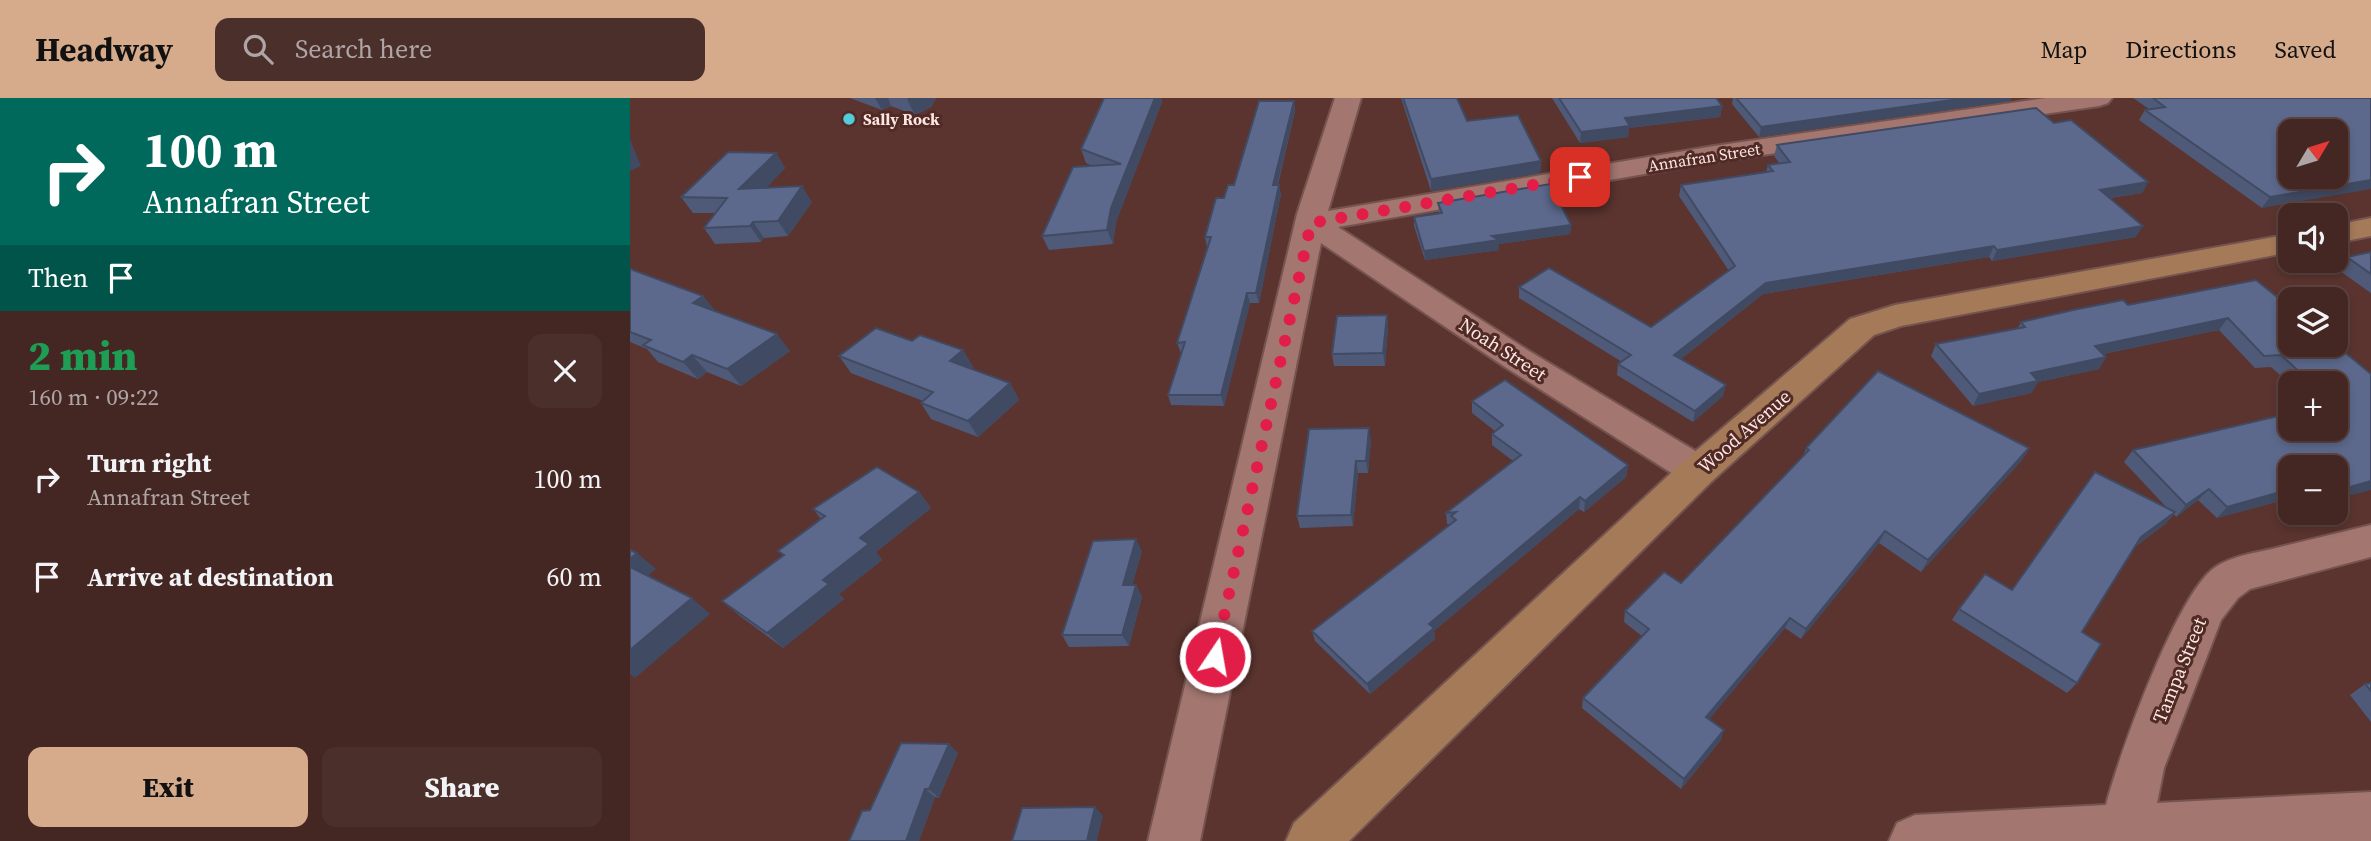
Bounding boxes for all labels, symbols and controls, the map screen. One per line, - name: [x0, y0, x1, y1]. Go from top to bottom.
- search box: [215, 18, 705, 81]
- text: Headway: [35, 27, 173, 72]
- icon: search: [239, 30, 277, 68]
- text: Search here: [295, 31, 432, 67]
- text: Map: [2040, 33, 2087, 66]
- text: Directions: [2125, 33, 2236, 66]
- text: Saved: [2274, 33, 2336, 66]
- place label: Sally Rock: [863, 108, 940, 130]
- marker: Sally Rock: [841, 111, 857, 127]
- text: 100 m: [143, 116, 278, 183]
- north arrow: [2278, 119, 2348, 189]
- map controls: [2278, 119, 2348, 525]
- icon: right: [28, 126, 119, 217]
- street label: Annafran Street: [1646, 137, 1762, 177]
- pin: [1550, 147, 1610, 207]
- icon: arrive: [1561, 158, 1599, 196]
- text: Annafran Street: [143, 180, 370, 224]
- button: sound: [2278, 203, 2348, 273]
- icon: arrive: [102, 259, 140, 297]
- text: Then: [28, 260, 88, 296]
- button: layers: [2278, 287, 2348, 357]
- street label: Noah Street: [1454, 311, 1552, 387]
- text: 2 min: [28, 326, 138, 384]
- button: close: [528, 334, 602, 408]
- button: +: [2278, 371, 2348, 441]
- text: 160 m · 09:22: [28, 381, 159, 413]
- street label: Wood Avenue: [1692, 383, 1796, 479]
- text: Turn right: [87, 445, 211, 481]
- button: −: [2278, 455, 2348, 525]
- icon: right: [28, 460, 66, 498]
- text: 100 m: [534, 461, 602, 497]
- text: Annafran Street: [87, 481, 250, 513]
- icon: arrive: [28, 558, 66, 596]
- text: Arrive at destination: [87, 559, 334, 595]
- text: 60 m: [547, 559, 602, 595]
- street label: Tampa Street: [2146, 613, 2212, 727]
- position arrow: [1178, 620, 1252, 694]
- button: Exit: [28, 747, 308, 827]
- button: Share: [322, 747, 602, 827]

